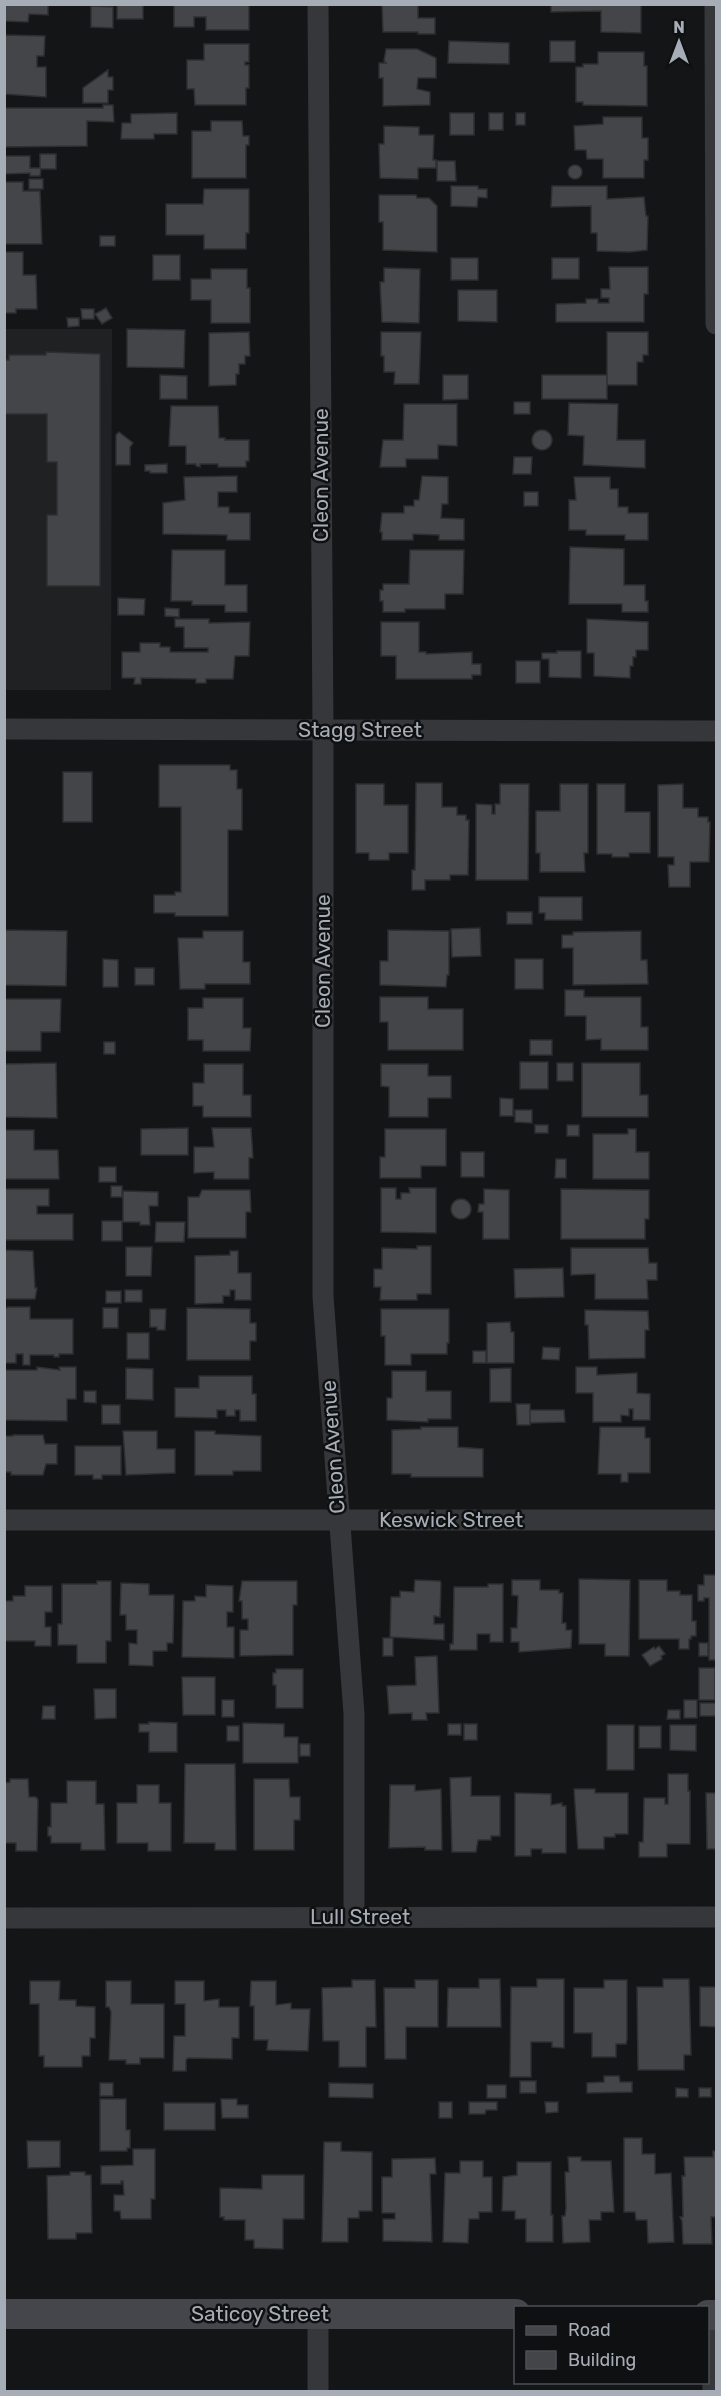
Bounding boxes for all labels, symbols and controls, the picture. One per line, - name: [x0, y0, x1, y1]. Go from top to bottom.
- north arrow: [649, 12, 709, 72]
- text: N: [673, 18, 685, 37]
- street label: Cleon Avenue: [308, 408, 333, 542]
- street label: Stagg Street: [298, 717, 422, 742]
- street label: Cleon Avenue: [310, 894, 335, 1028]
- street label: Cleon Avenue: [315, 1379, 350, 1515]
- street label: Keswick Street: [379, 1507, 523, 1532]
- street label: Lull Street: [310, 1904, 410, 1929]
- street label: Saticoy Street: [191, 2301, 329, 2326]
- legend: [514, 2306, 709, 2384]
- text: Road: [568, 2319, 611, 2341]
- text: Building: [568, 2349, 636, 2371]

